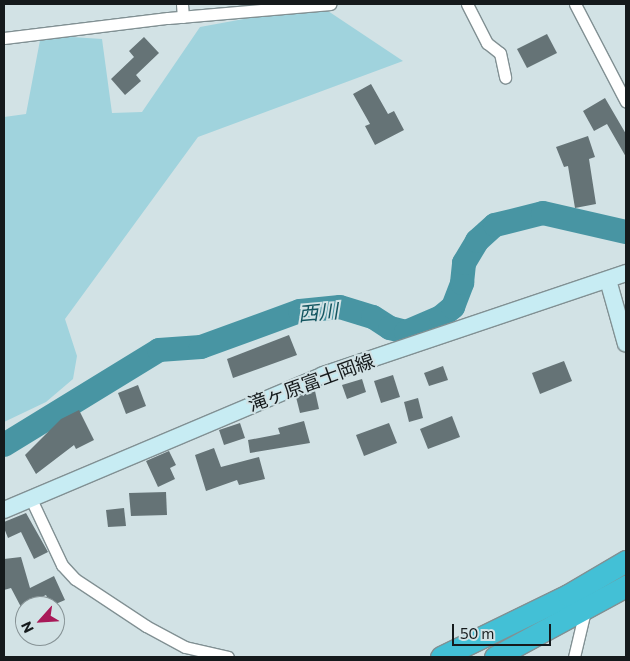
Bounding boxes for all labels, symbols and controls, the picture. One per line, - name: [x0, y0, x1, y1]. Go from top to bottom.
- water label: 西川: [297, 298, 339, 326]
- street label: 滝ヶ原富士岡線: [245, 349, 377, 415]
- north arrow: [15, 596, 65, 646]
- scale bar: [455, 614, 554, 646]
- text: N: [17, 619, 37, 636]
- text: 50 m: [460, 624, 494, 642]

